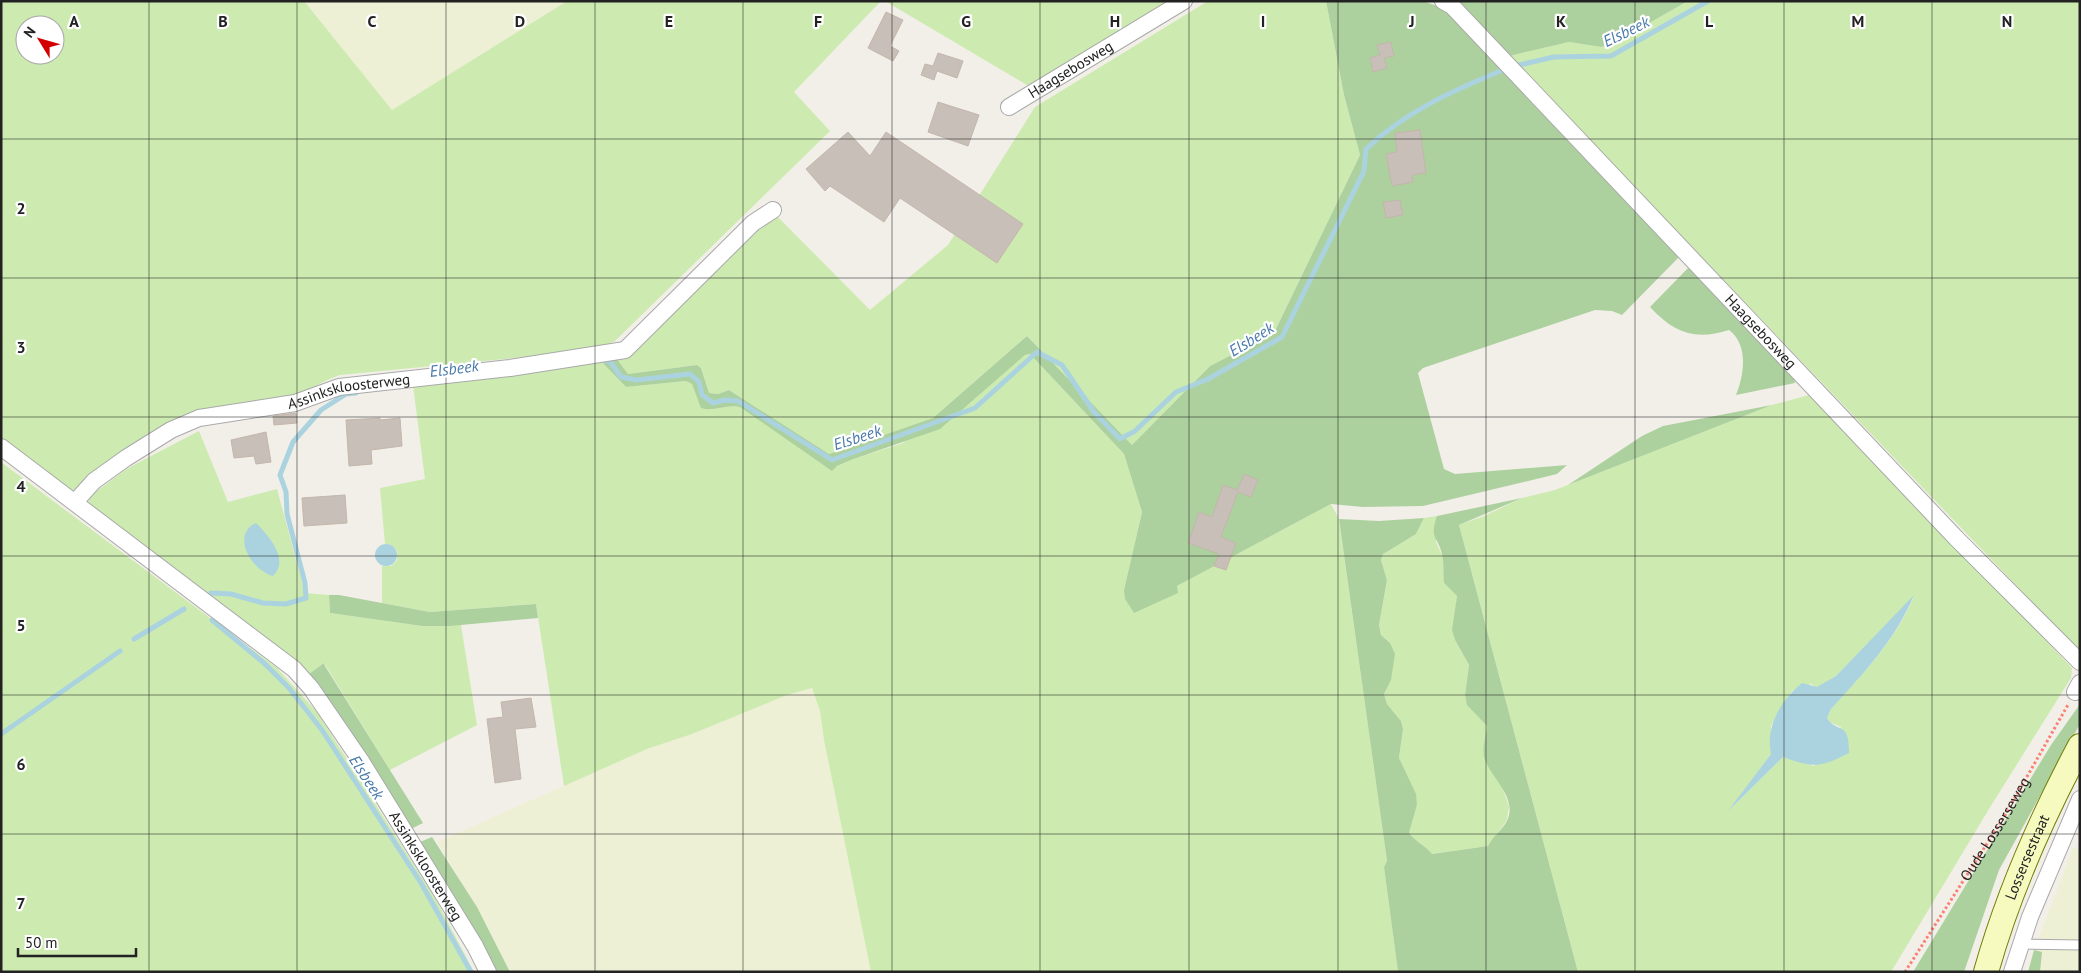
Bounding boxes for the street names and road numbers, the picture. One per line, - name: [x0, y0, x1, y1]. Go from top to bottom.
- street label: Haagsebosweg: [1024, 36, 1116, 102]
- street label: Haagsebosweg: [1721, 290, 1801, 373]
- street label: Assinkskloosterweg: [287, 369, 411, 413]
- street label: Oude Losserseweg: [1956, 773, 2034, 884]
- street label: Assinkskloosterweg: [385, 808, 467, 924]
- street label: Lossersestraat: [2001, 811, 2053, 902]

